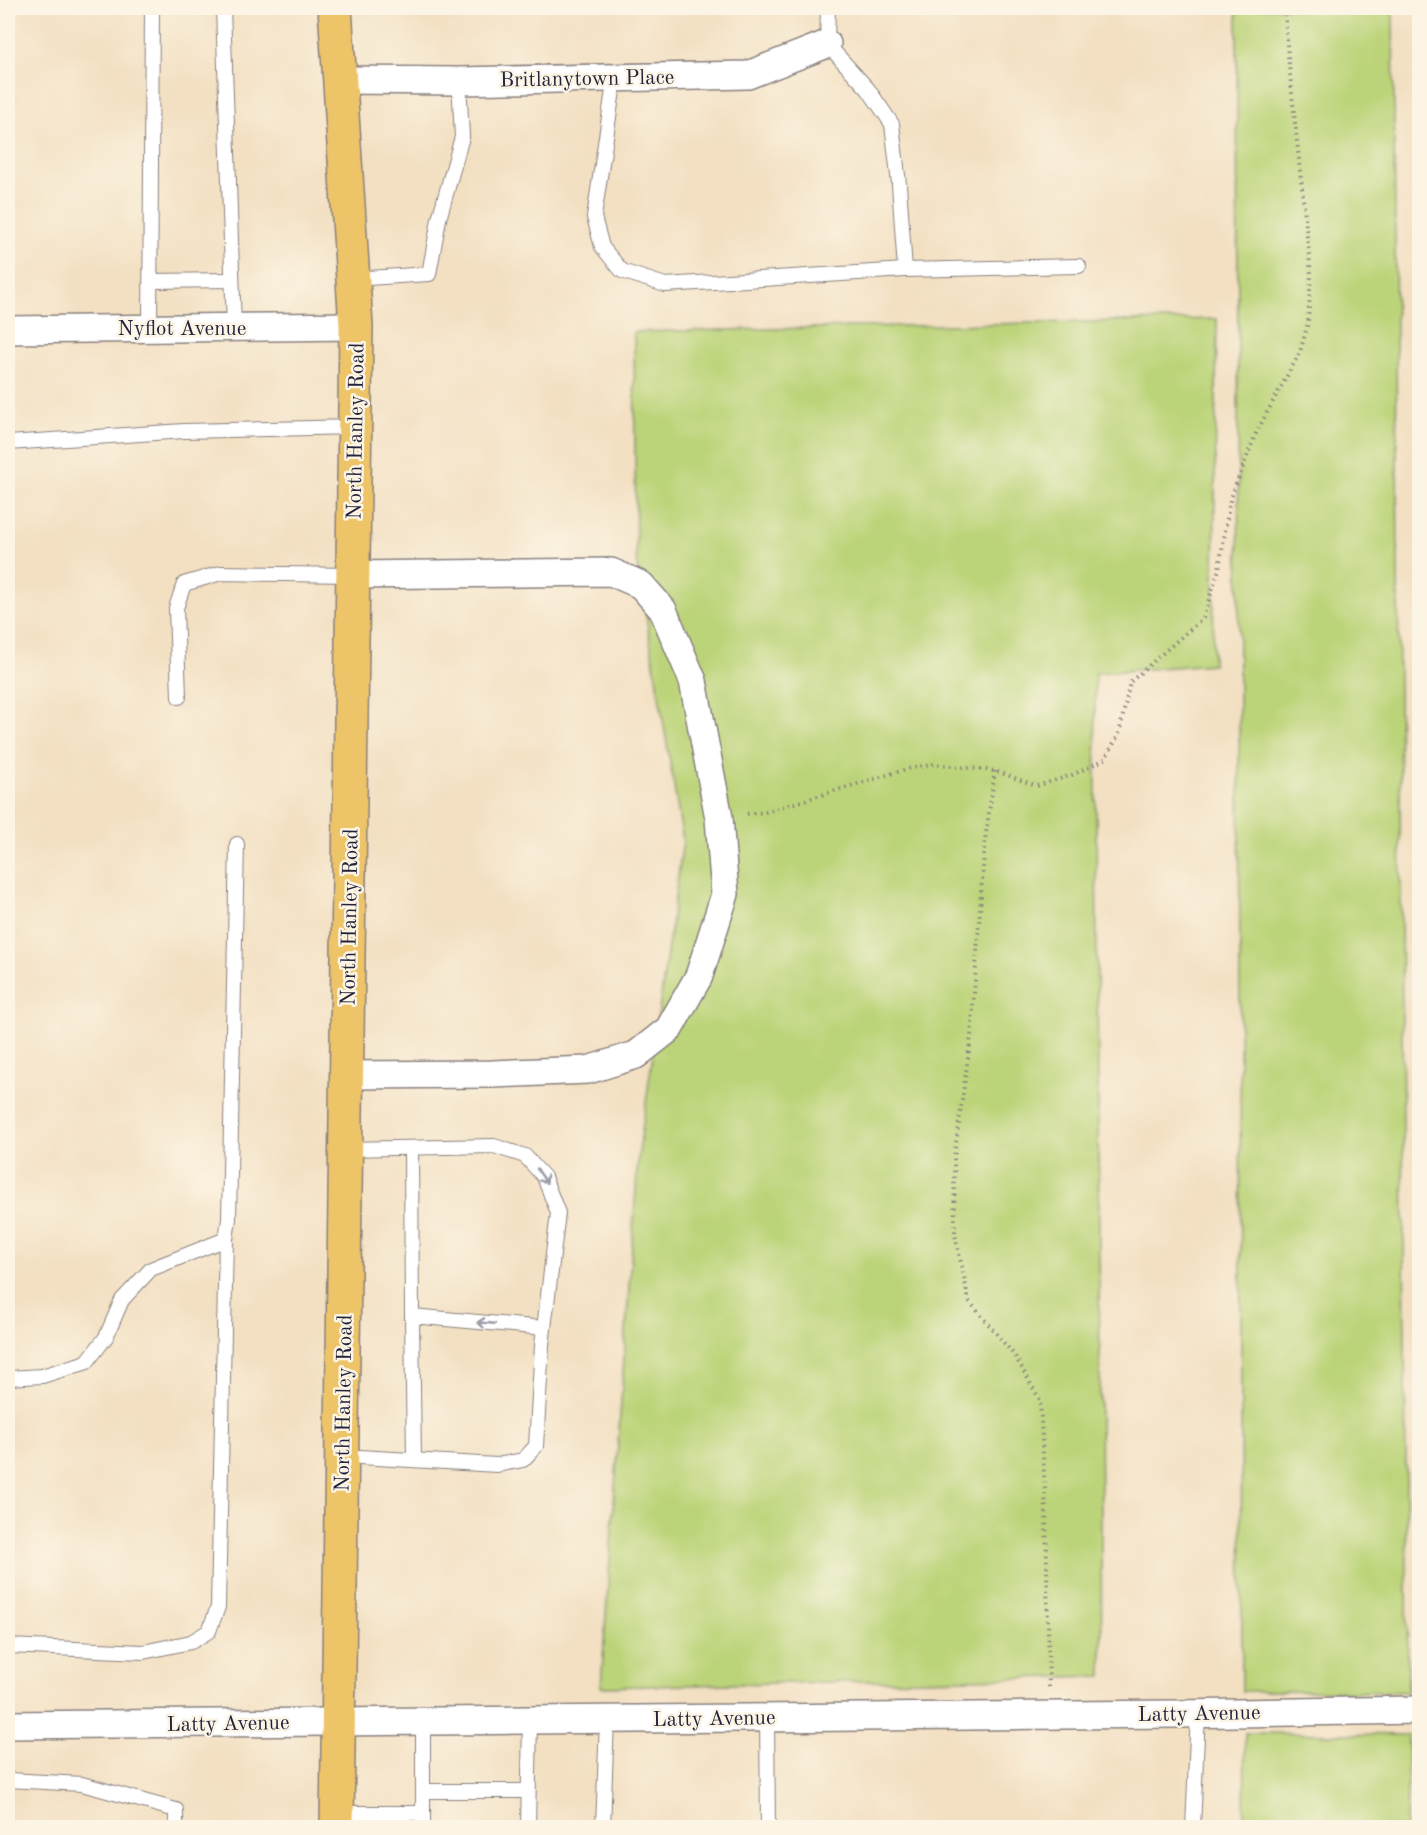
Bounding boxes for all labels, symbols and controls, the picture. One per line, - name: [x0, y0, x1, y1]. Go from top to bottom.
- street label: Britlanytown Place: [499, 67, 675, 92]
- street label: Nyflot Avenue: [118, 319, 246, 340]
- street label: North Hanley Road: [344, 342, 369, 520]
- street label: North Hanley Road: [338, 828, 363, 1006]
- one-way arrow: [535, 1168, 548, 1185]
- street label: North Hanley Road: [332, 1314, 357, 1492]
- one-way arrow: [477, 1317, 497, 1328]
- street label: Latty Avenue: [1137, 1703, 1261, 1726]
- street label: Latty Avenue: [652, 1708, 776, 1731]
- street label: Latty Avenue: [166, 1713, 290, 1736]

